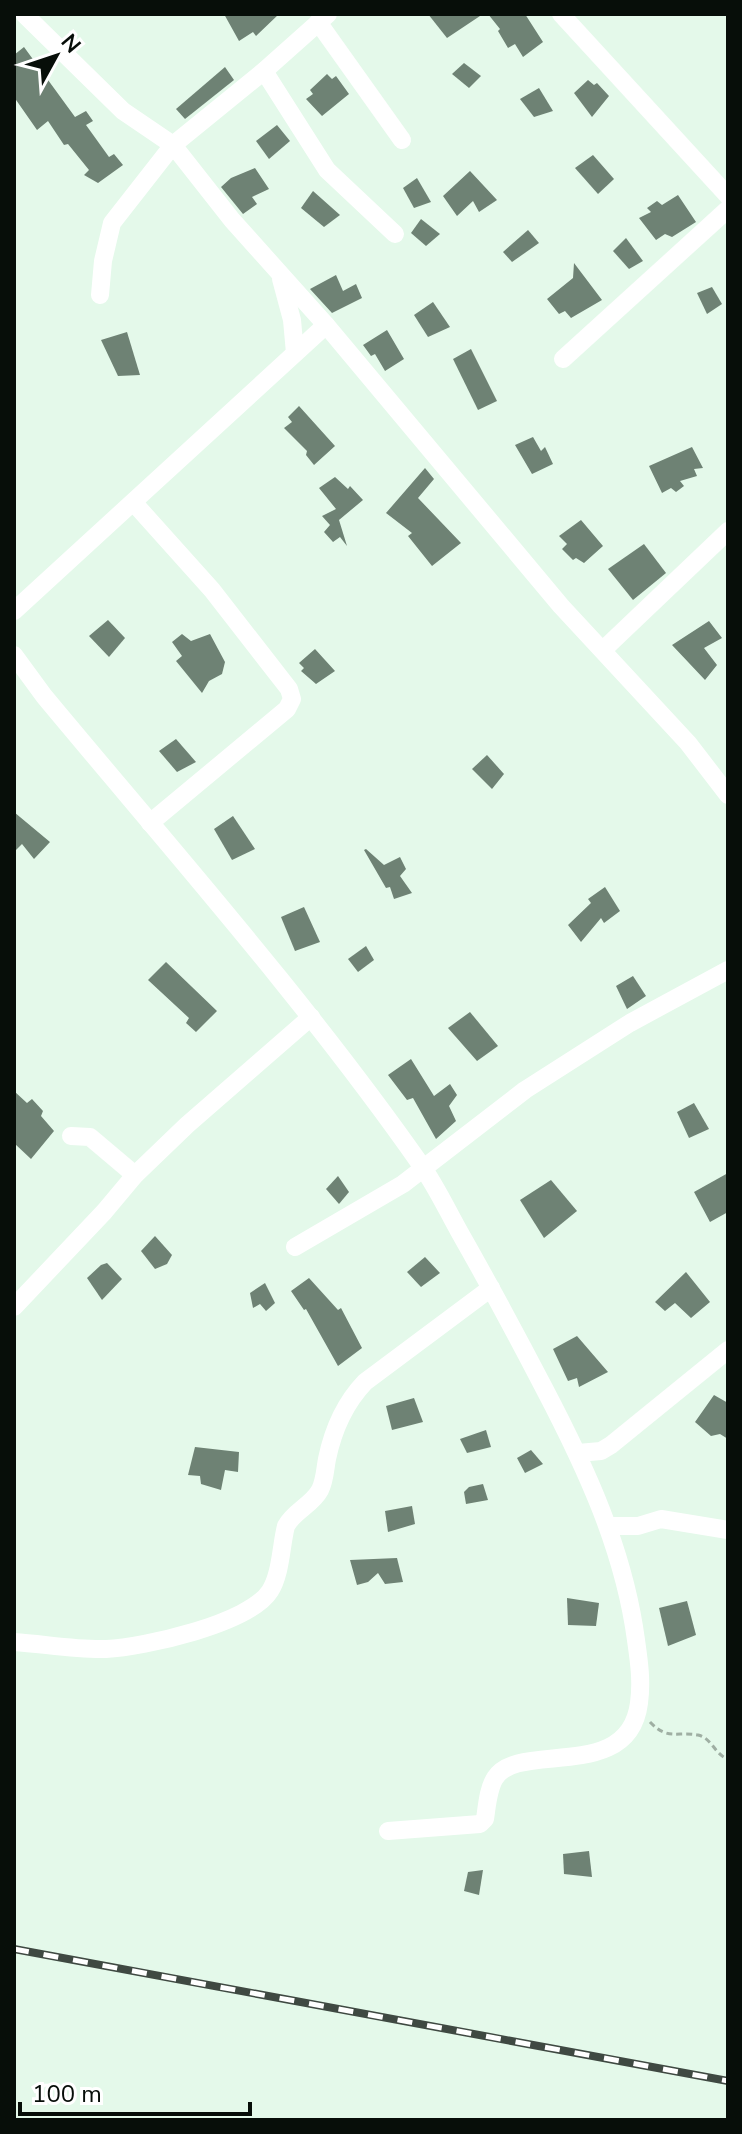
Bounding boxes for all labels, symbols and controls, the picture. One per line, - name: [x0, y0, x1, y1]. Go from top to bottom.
- north arrow: [16, 16, 96, 96]
- text: N: [54, 28, 87, 60]
- scale bar: [20, 2066, 250, 2116]
- text: 100 m: [32, 2078, 102, 2110]

